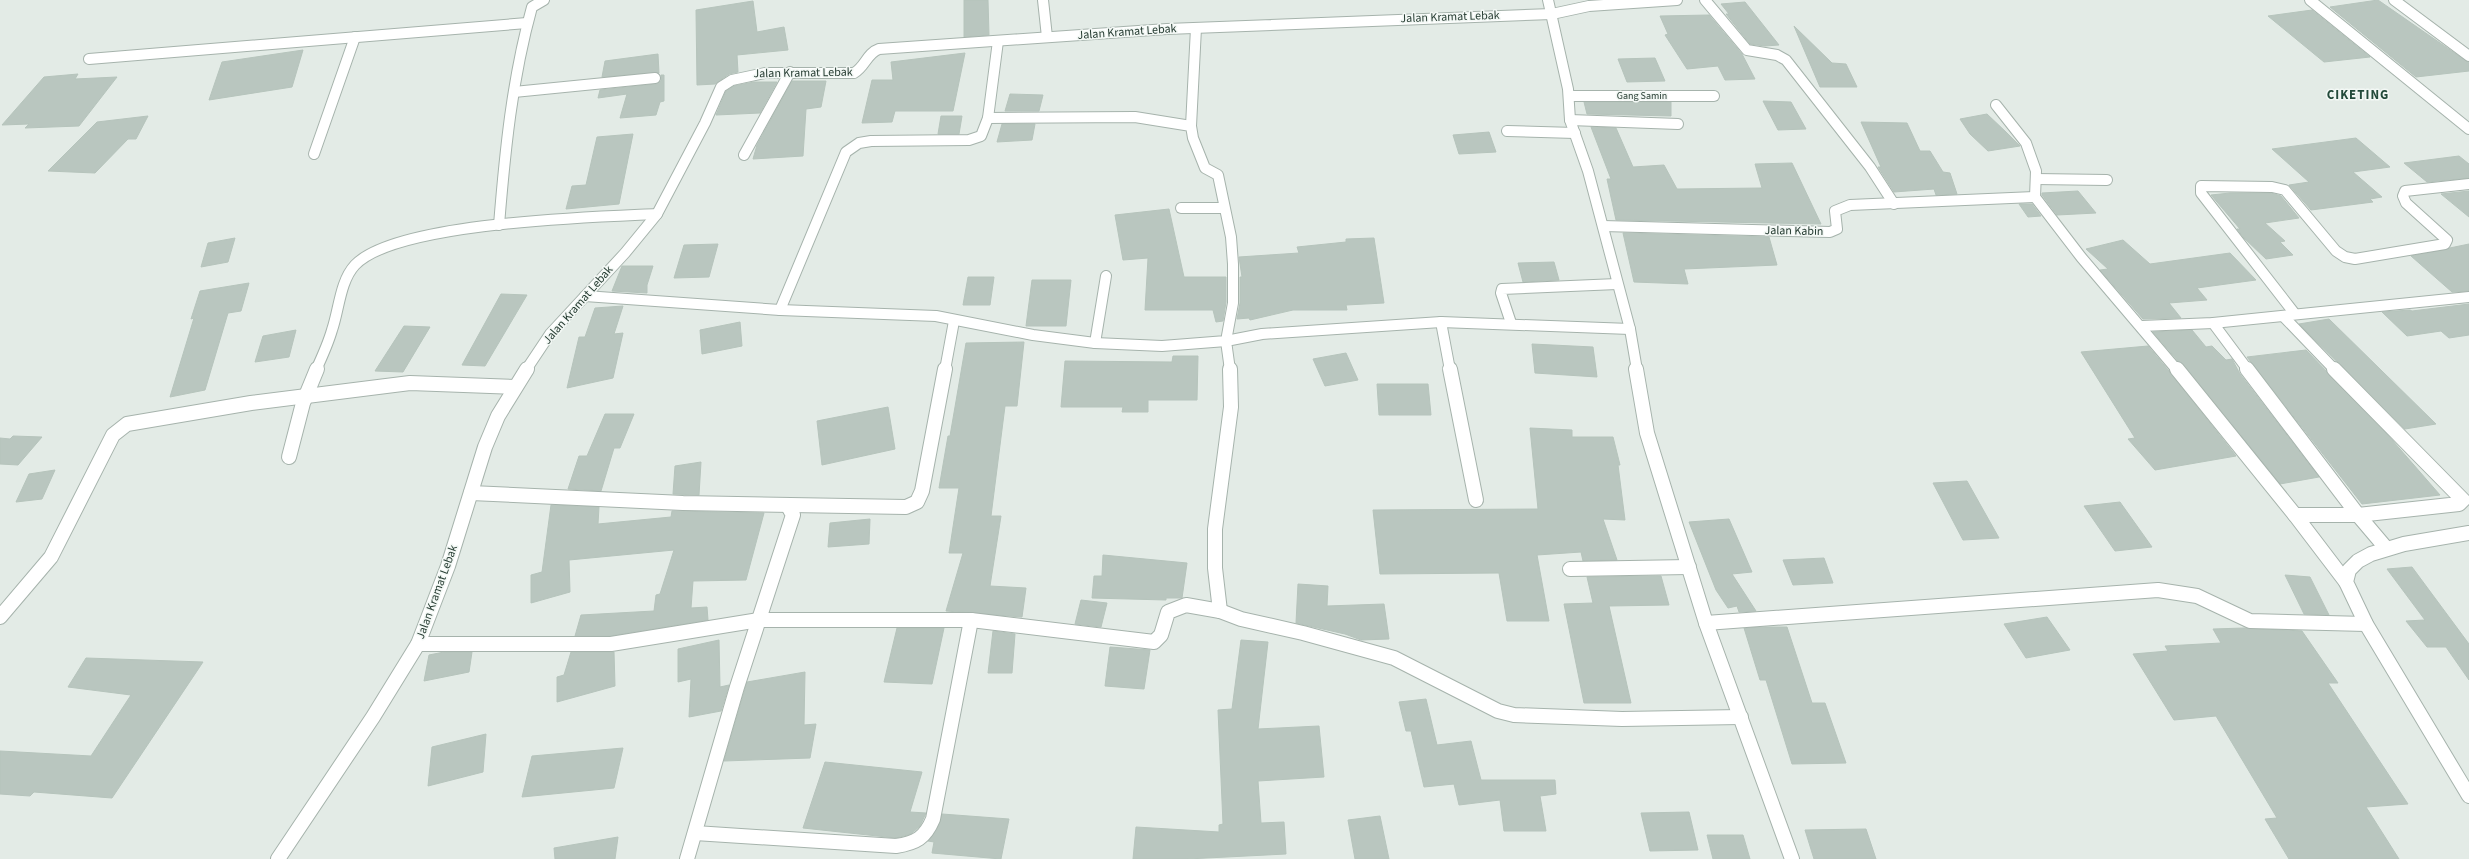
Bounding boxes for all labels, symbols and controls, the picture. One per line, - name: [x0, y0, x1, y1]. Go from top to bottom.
- street label: Jalan Kramat Lebak: [1400, 7, 1500, 27]
- street label: Jalan Kramat Lebak: [1077, 20, 1177, 44]
- street label: Jalan Kramat Lebak: [753, 64, 853, 82]
- district label: CIKETING: [2327, 86, 2389, 104]
- street label: Gang Samin: [1617, 89, 1667, 103]
- street label: Jalan Kabin: [1764, 222, 1824, 240]
- street label: Jalan Kramat Lebak: [539, 262, 617, 348]
- street label: Jalan Kramat Lebak: [412, 542, 462, 641]

